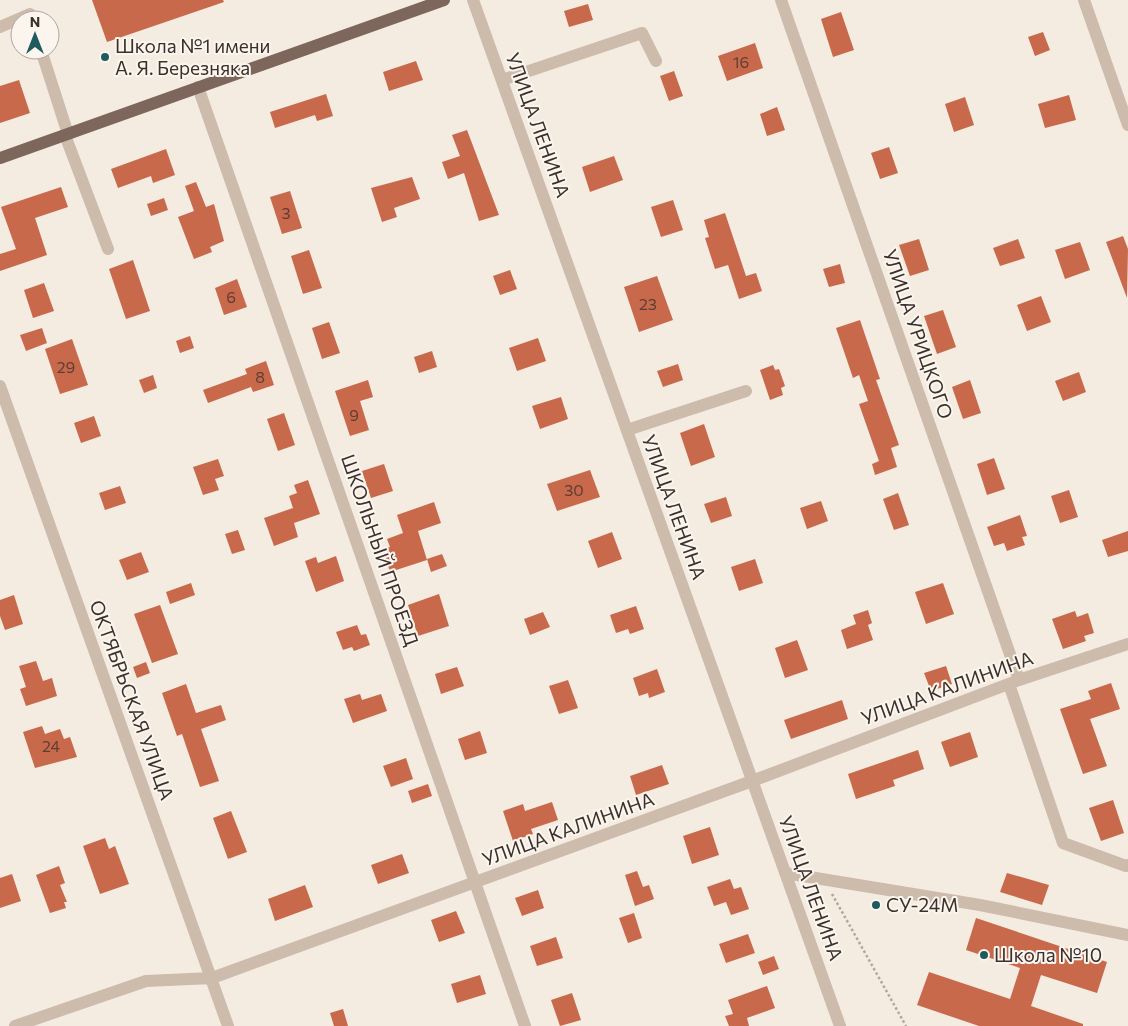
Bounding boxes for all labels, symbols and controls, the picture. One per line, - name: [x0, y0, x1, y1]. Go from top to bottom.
- north arrow: [10, 10, 60, 60]
- text: N: [30, 13, 40, 30]
- place label: Школа №1 имени А. Я. Березняка: [115, 34, 270, 79]
- street label: УЛИЦА ЛЕНИНА: [502, 49, 575, 200]
- marker: Школа №1 имени А. Я. Березняка: [99, 51, 111, 63]
- house number: 16: [733, 52, 749, 71]
- house number: 3: [281, 203, 291, 222]
- street label: УЛИЦА УРИЦКОГО: [879, 246, 958, 422]
- house number: 6: [226, 287, 236, 306]
- house number: 23: [639, 294, 657, 313]
- house number: 29: [57, 357, 75, 376]
- house number: 8: [255, 367, 265, 386]
- house number: 9: [349, 405, 359, 424]
- street label: УЛИЦА ЛЕНИНА: [638, 431, 711, 582]
- street label: ШКОЛЬНЫЙ ПРОЕЗД: [337, 451, 424, 649]
- house number: 30: [564, 480, 584, 499]
- street label: ОКТЯБРЬСКАЯ УЛИЦА: [86, 597, 179, 803]
- street label: УЛИЦА КАЛИНИНА: [858, 646, 1036, 729]
- house number: 24: [42, 736, 60, 755]
- street label: УЛИЦА КАЛИНИНА: [479, 787, 657, 870]
- street label: УЛИЦА ЛЕНИНА: [775, 812, 848, 963]
- place label: СУ-24М: [886, 893, 958, 916]
- marker: СУ-24М: [870, 899, 882, 911]
- place label: Школа №10: [994, 943, 1102, 966]
- marker: Школа №10: [978, 949, 990, 961]

